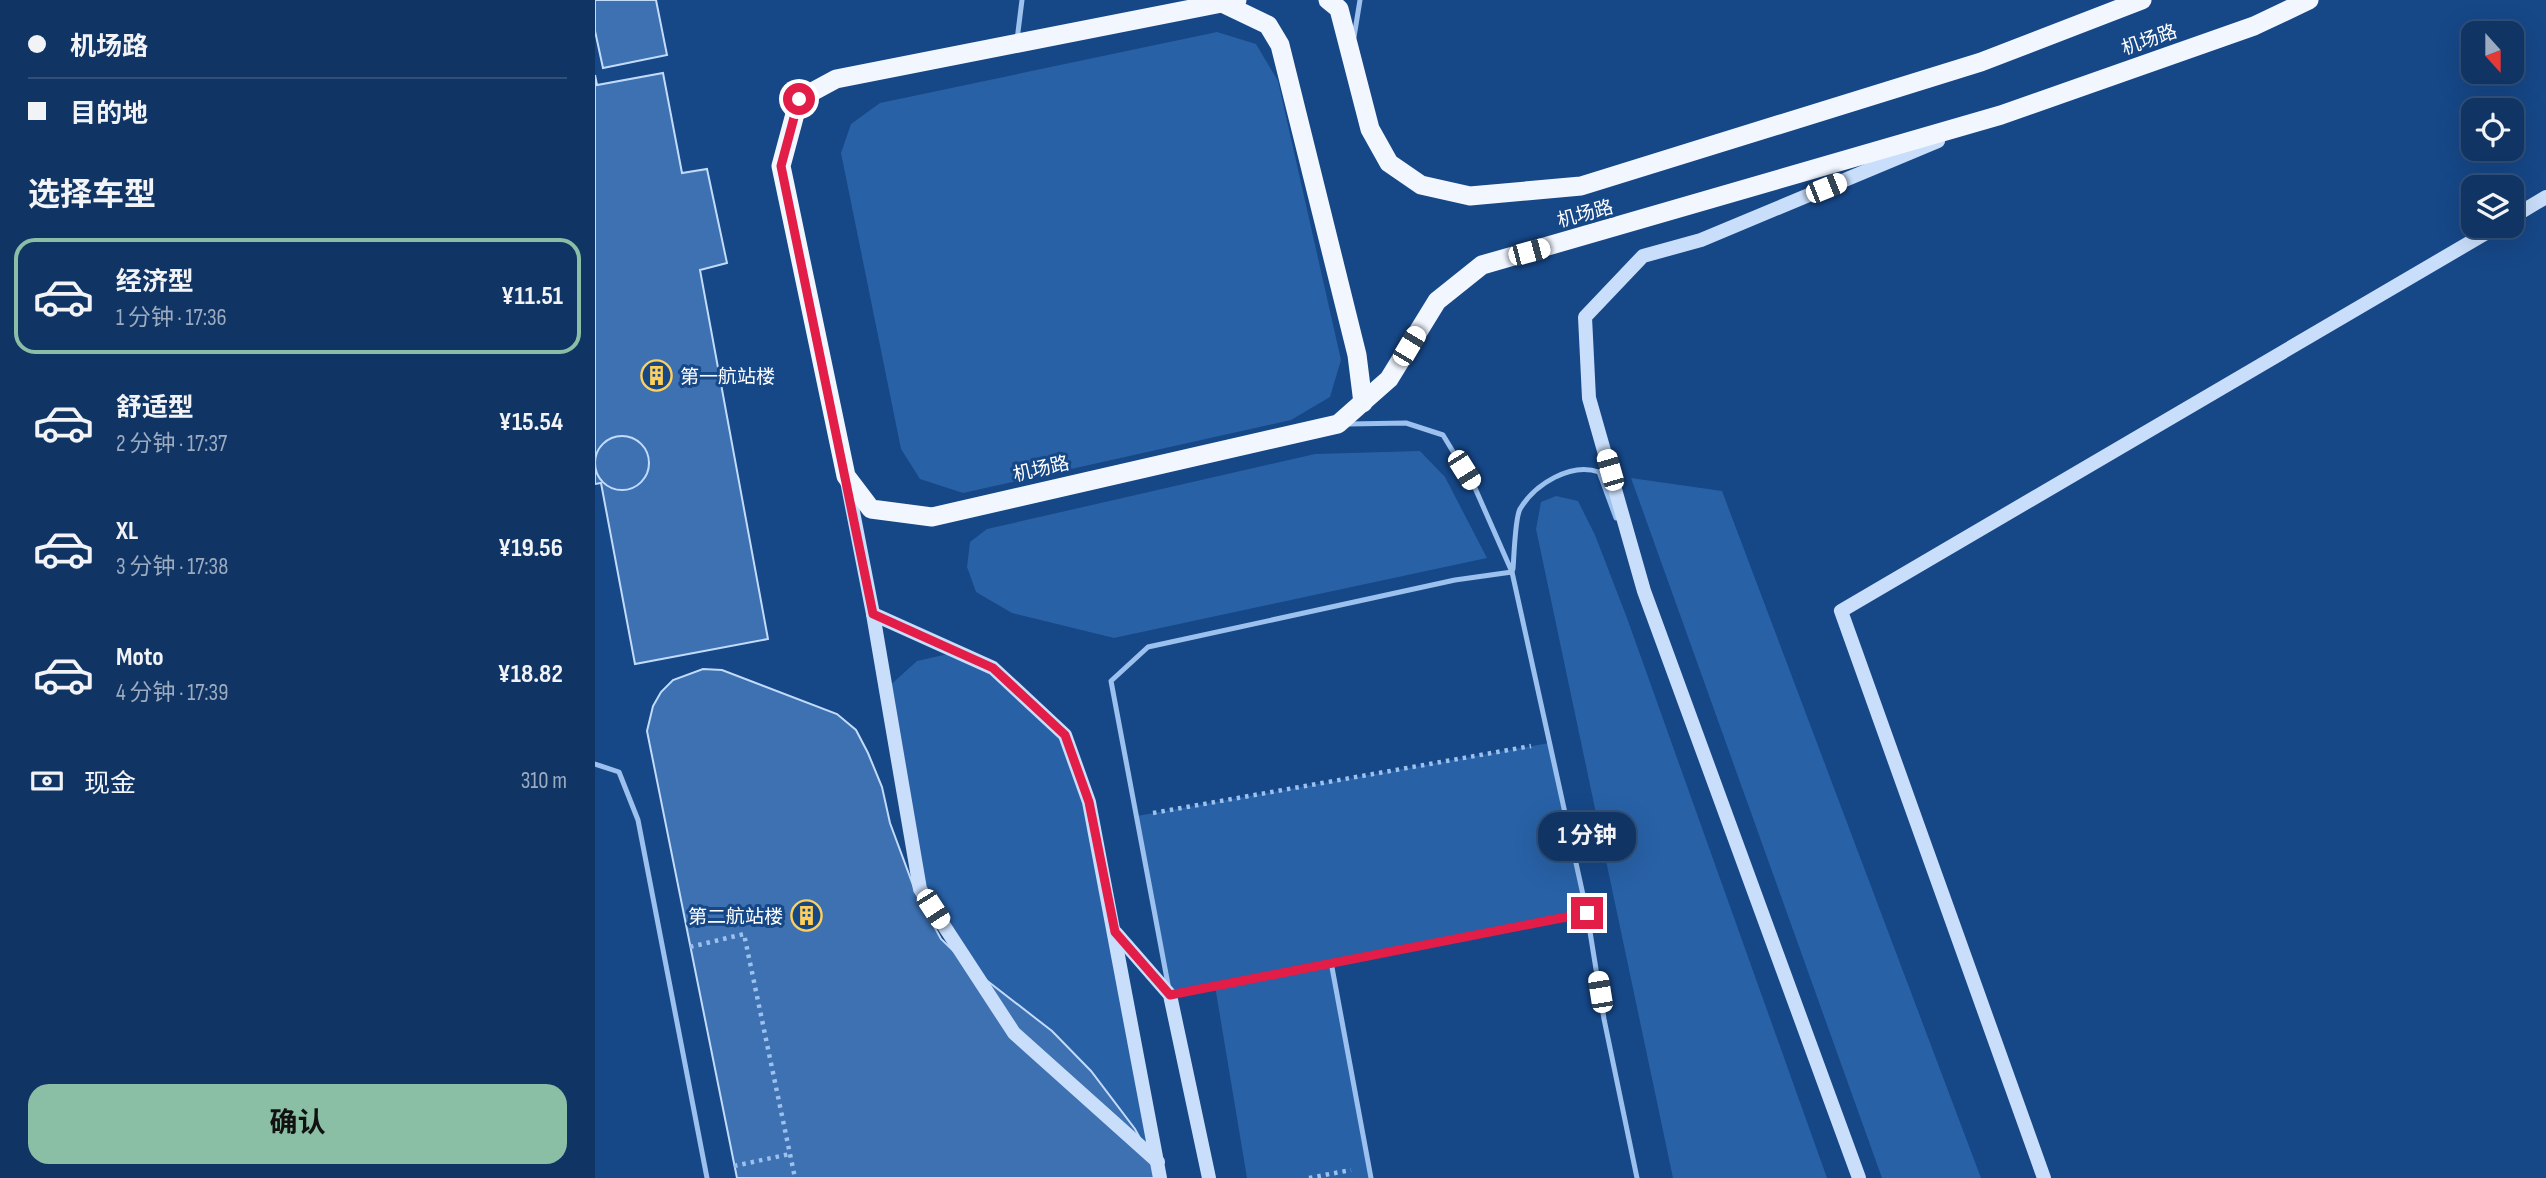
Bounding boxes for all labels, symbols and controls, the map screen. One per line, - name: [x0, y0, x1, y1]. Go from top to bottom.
- street label: 机场路: [2119, 20, 2180, 61]
- north arrow: [2461, 21, 2523, 84]
- map controls: [2461, 21, 2524, 238]
- text: 机场路: [70, 32, 148, 63]
- route start: [783, 83, 815, 115]
- button: locate: [2461, 98, 2524, 161]
- text: 目的地: [70, 99, 148, 130]
- car: [1803, 170, 1850, 206]
- button: layers: [2461, 175, 2524, 238]
- text: 选择车型: [28, 176, 156, 215]
- street label: 机场路: [1555, 196, 1616, 233]
- car: [1506, 236, 1553, 268]
- icon: car: [32, 265, 95, 328]
- text: 经济型: [116, 267, 194, 298]
- text: ¥11.51: [501, 281, 563, 312]
- text: 1 分钟 · 17:36: [116, 304, 227, 332]
- car: [1390, 323, 1429, 369]
- building icon: 第一航站楼: [640, 359, 674, 393]
- place label: 第一航站楼: [680, 366, 775, 389]
- icon: car: [32, 391, 95, 454]
- text: 舒适型: [116, 393, 194, 424]
- text: ¥15.54: [499, 407, 563, 438]
- text: 2 分钟 · 17:37: [116, 430, 227, 458]
- car: [1444, 447, 1485, 493]
- car: [1595, 447, 1626, 493]
- street label: 机场路: [1011, 452, 1072, 487]
- text: XL: [116, 516, 138, 547]
- icon: car: [32, 517, 95, 580]
- text: ¥19.56: [498, 533, 563, 564]
- text: 3 分钟 · 17:38: [116, 553, 228, 581]
- text: Moto: [116, 642, 164, 673]
- icon: car: [32, 643, 95, 706]
- text: ¥18.82: [498, 659, 563, 690]
- text: 4 分钟 · 17:39: [116, 679, 228, 707]
- icon: cash: [28, 762, 66, 800]
- text: 310 m: [521, 767, 567, 795]
- text: 现金: [84, 769, 136, 800]
- callout: 1 分钟: [1538, 811, 1636, 860]
- text: 1 分钟: [1558, 822, 1616, 850]
- car: [913, 886, 954, 932]
- route end: [1571, 897, 1603, 929]
- building icon: 第二航站楼: [789, 899, 823, 933]
- place label: 第二航站楼: [688, 906, 783, 929]
- car: [1587, 970, 1614, 1014]
- button: 确认: [28, 1084, 567, 1164]

